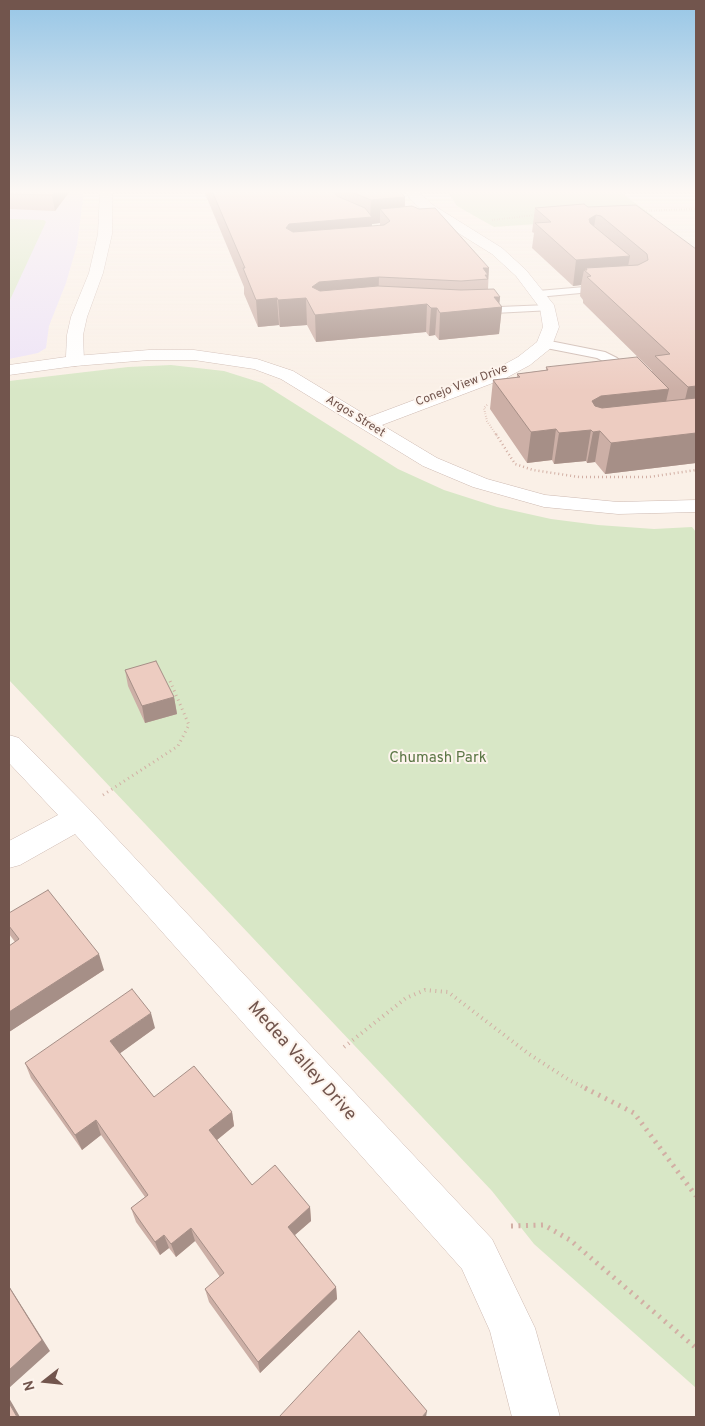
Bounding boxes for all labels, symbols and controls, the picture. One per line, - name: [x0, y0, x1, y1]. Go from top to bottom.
- street label: Conejo View Drive: [414, 362, 510, 410]
- street label: Argos Street: [323, 393, 387, 441]
- park label: Chumash Park: [389, 750, 487, 768]
- street label: Medea Valley Drive: [242, 998, 360, 1126]
- north arrow: [20, 1356, 70, 1406]
- text: N: [21, 1378, 40, 1392]

